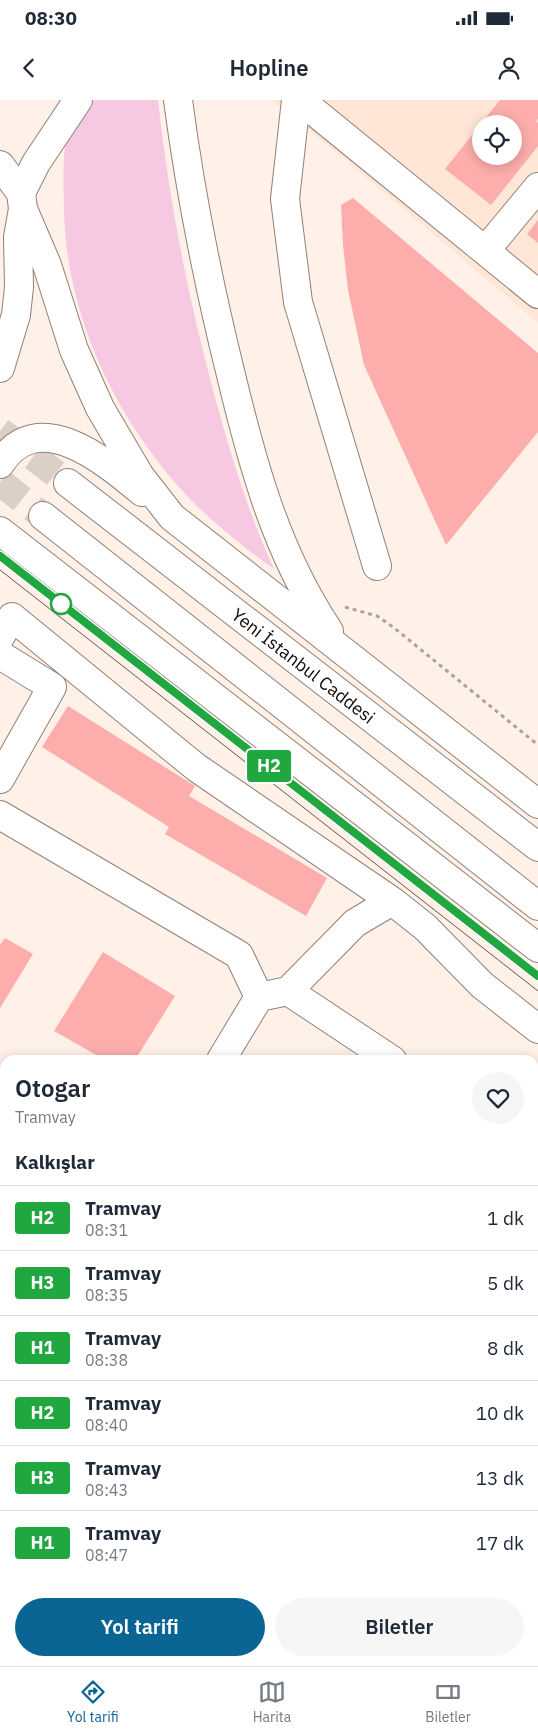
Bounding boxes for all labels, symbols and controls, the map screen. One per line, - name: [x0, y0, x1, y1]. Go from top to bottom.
- text: 08:30: [25, 6, 77, 30]
- text: Hopline: [229, 53, 309, 82]
- icon: back: [15, 54, 43, 82]
- icon: person: [495, 54, 523, 82]
- map controls: [472, 115, 522, 165]
- button: locate: [472, 115, 522, 165]
- unlabelled marker: [50, 593, 72, 615]
- street label: Yeni İstanbul Caddesi: [227, 603, 380, 728]
- line badge: H2: [246, 750, 292, 782]
- text: H2: [257, 754, 281, 777]
- text: Otogar: [15, 1072, 90, 1104]
- button: heart: [472, 1072, 524, 1124]
- text: Tramvay: [15, 1107, 76, 1127]
- text: Kalkışlar: [15, 1150, 95, 1174]
- text: Tramvay: [85, 1196, 161, 1220]
- text: H2: [31, 1206, 54, 1229]
- text: 1 dk: [487, 1206, 524, 1230]
- text: 08:31: [85, 1220, 128, 1240]
- text: Tramvay: [85, 1261, 161, 1285]
- text: H3: [31, 1271, 54, 1294]
- text: 5 dk: [487, 1271, 524, 1295]
- text: 08:35: [85, 1285, 128, 1305]
- text: Tramvay: [85, 1326, 161, 1350]
- text: H1: [31, 1336, 54, 1359]
- text: 8 dk: [487, 1336, 524, 1360]
- text: 08:38: [85, 1350, 128, 1370]
- text: Tramvay: [85, 1391, 161, 1415]
- text: H2: [31, 1401, 54, 1424]
- text: 10 dk: [476, 1401, 524, 1425]
- text: 08:40: [85, 1415, 128, 1435]
- text: Tramvay: [85, 1456, 161, 1480]
- text: H3: [31, 1466, 54, 1489]
- text: 13 dk: [476, 1466, 524, 1490]
- text: 08:43: [85, 1480, 128, 1500]
- text: Tramvay: [85, 1521, 161, 1545]
- text: H1: [31, 1531, 54, 1554]
- text: 17 dk: [476, 1531, 524, 1555]
- text: 08:47: [85, 1545, 128, 1565]
- button: Yol tarifi: [15, 1598, 265, 1656]
- button: Biletler: [275, 1598, 524, 1656]
- tab: Yol tarifi: [67, 1678, 119, 1726]
- tab: Harita: [253, 1678, 291, 1726]
- tab: Biletler: [425, 1678, 471, 1726]

